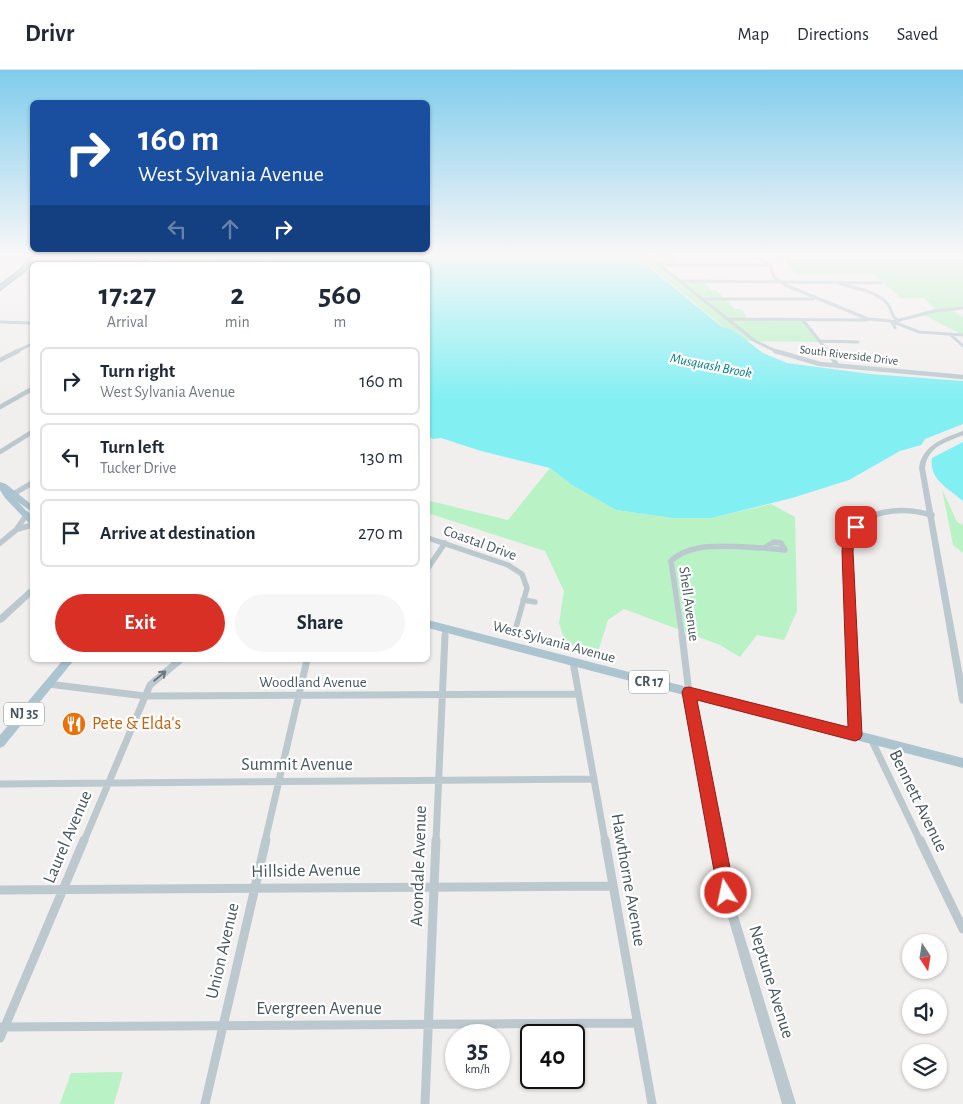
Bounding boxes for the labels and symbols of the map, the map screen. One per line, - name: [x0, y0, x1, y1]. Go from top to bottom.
- street label: South Riverside Drive: [799, 343, 899, 367]
- water label: Musquash Brook: [669, 351, 753, 381]
- pin: [835, 506, 877, 548]
- street label: Coastal Drive: [442, 523, 519, 563]
- street label: Shell Avenue: [676, 566, 702, 642]
- street label: West Sylvania Avenue: [491, 618, 617, 666]
- road number: CR 17: [629, 670, 669, 694]
- one-way arrow: [154, 671, 167, 682]
- street label: Woodland Avenue: [259, 675, 367, 690]
- road number: NJ 35: [4, 703, 44, 726]
- restaurant icon: Pete & Elda's: [61, 711, 87, 737]
- place label: Pete & Elda's: [92, 715, 181, 733]
- street label: Bennett Avenue: [885, 747, 951, 855]
- street label: Summit Avenue: [241, 756, 353, 774]
- street label: Laurel Avenue: [40, 788, 96, 886]
- street label: Avondale Avenue: [408, 805, 430, 927]
- street label: Hawthorne Avenue: [607, 812, 649, 948]
- street label: Hillside Avenue: [251, 861, 361, 881]
- position arrow: [699, 866, 751, 918]
- street label: Union Avenue: [203, 901, 243, 1001]
- street label: Neptune Avenue: [745, 923, 797, 1041]
- north arrow: [902, 934, 948, 979]
- street label: Evergreen Avenue: [256, 1000, 382, 1018]
- speed limit sign: 40: [520, 1024, 585, 1089]

